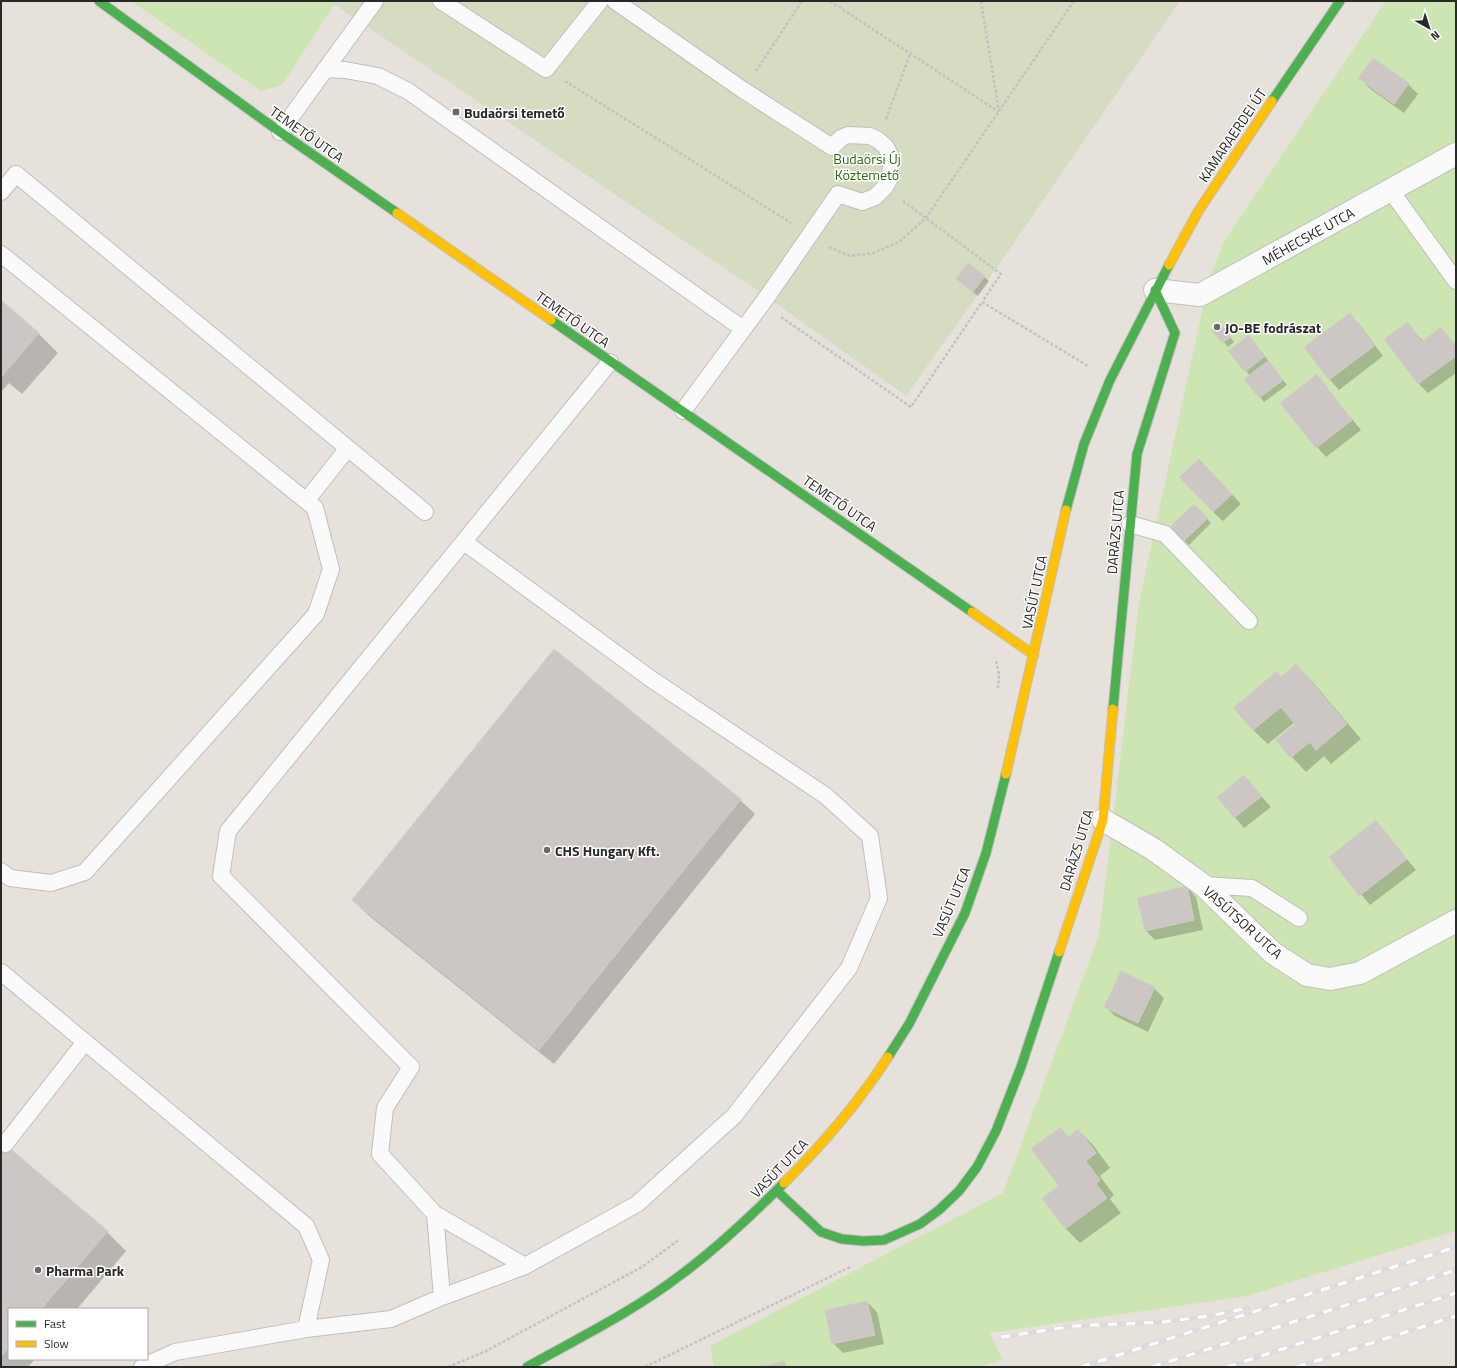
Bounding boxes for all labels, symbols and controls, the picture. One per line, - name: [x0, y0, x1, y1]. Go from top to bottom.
- north arrow: [1409, 8, 1449, 48]
- text: N: [1427, 27, 1443, 44]
- street label: KAMARAERDEI ÚT: [1193, 83, 1272, 186]
- street label: TEMETŐ UTCA: [266, 101, 349, 168]
- place label: Budaörsi temető: [464, 102, 565, 123]
- marker: Budaörsi temető: [451, 107, 461, 117]
- park label: Budaörsi Új Köztemető: [833, 148, 901, 185]
- street label: MÉHECSKE UTCA: [1258, 202, 1359, 270]
- street label: TEMETŐ UTCA: [532, 286, 615, 353]
- place label: JO-BE fodrászat: [1225, 317, 1321, 338]
- marker: JO-BE fodrászat: [1212, 322, 1222, 332]
- street label: TEMETŐ UTCA: [799, 470, 882, 537]
- street label: DARÁZS UTCA: [1101, 488, 1129, 575]
- street label: VASÚT UTCA: [1016, 552, 1052, 631]
- street label: DARÁZS UTCA: [1054, 806, 1099, 893]
- place label: CHS Hungary Kft.: [555, 840, 659, 861]
- marker: CHS Hungary Kft.: [542, 845, 552, 855]
- street label: VASÚT UTCA: [927, 863, 976, 941]
- street label: VASÚTSOR UTCA: [1199, 881, 1288, 964]
- street label: VASÚT UTCA: [745, 1133, 813, 1202]
- place label: Pharma Park: [46, 1260, 125, 1281]
- marker: Pharma Park: [33, 1265, 43, 1275]
- legend: [8, 1308, 148, 1360]
- text: Fast: [44, 1314, 67, 1333]
- text: Slow: [44, 1334, 69, 1353]

